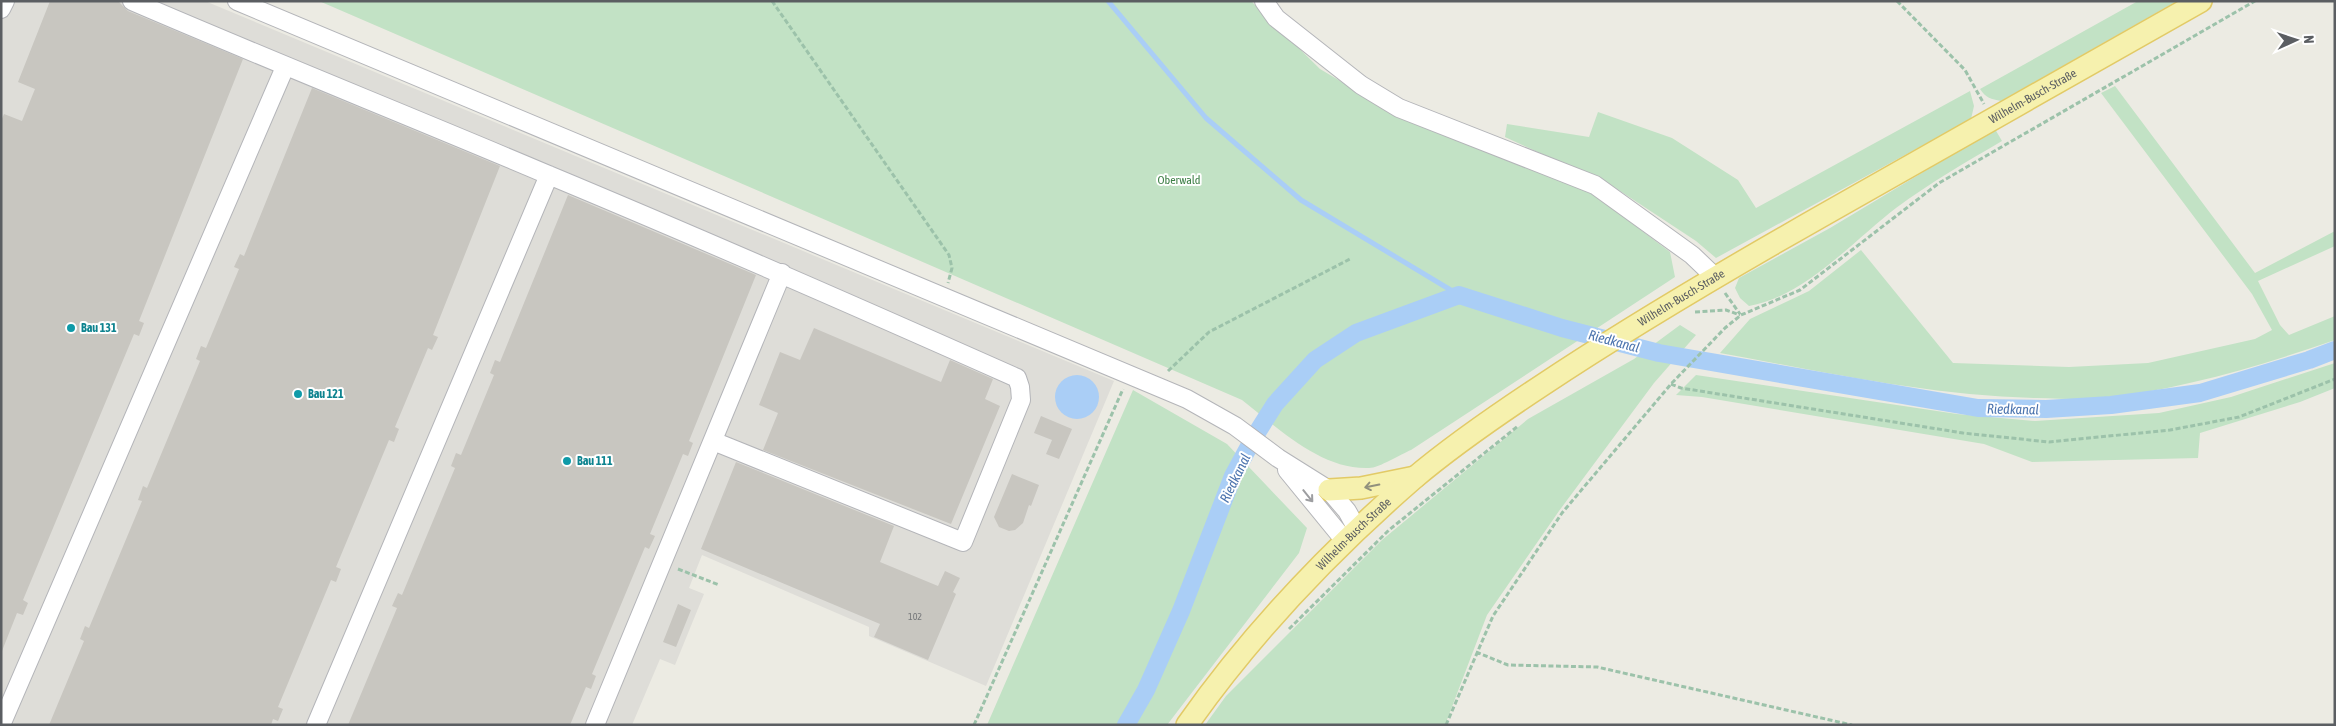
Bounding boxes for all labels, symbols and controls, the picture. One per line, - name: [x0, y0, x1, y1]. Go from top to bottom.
- north arrow: [2271, 15, 2321, 65]
- text: N: [2301, 35, 2317, 44]
- street label: Wilhelm-Busch-Straße: [1987, 66, 2079, 127]
- park label: Oberwald: [1157, 173, 1201, 187]
- street label: Wilhelm-Busch-Straße: [1636, 266, 1727, 329]
- place label: Bau 131: [81, 321, 117, 335]
- marker: Bau 131: [65, 322, 77, 334]
- water label: Riedkanal: [1587, 326, 1642, 356]
- place label: Bau 121: [308, 387, 344, 401]
- marker: Bau 121: [292, 388, 304, 400]
- water label: Riedkanal: [1987, 401, 2040, 417]
- water label: Riedkanal: [1216, 451, 1254, 505]
- place label: Bau 111: [577, 454, 613, 468]
- marker: Bau 111: [561, 455, 573, 467]
- one-way arrow: [1365, 482, 1381, 491]
- one-way arrow: [1303, 489, 1314, 502]
- street label: Wilhelm-Busch-Straße: [1313, 495, 1394, 573]
- house number: 102: [908, 611, 922, 622]

